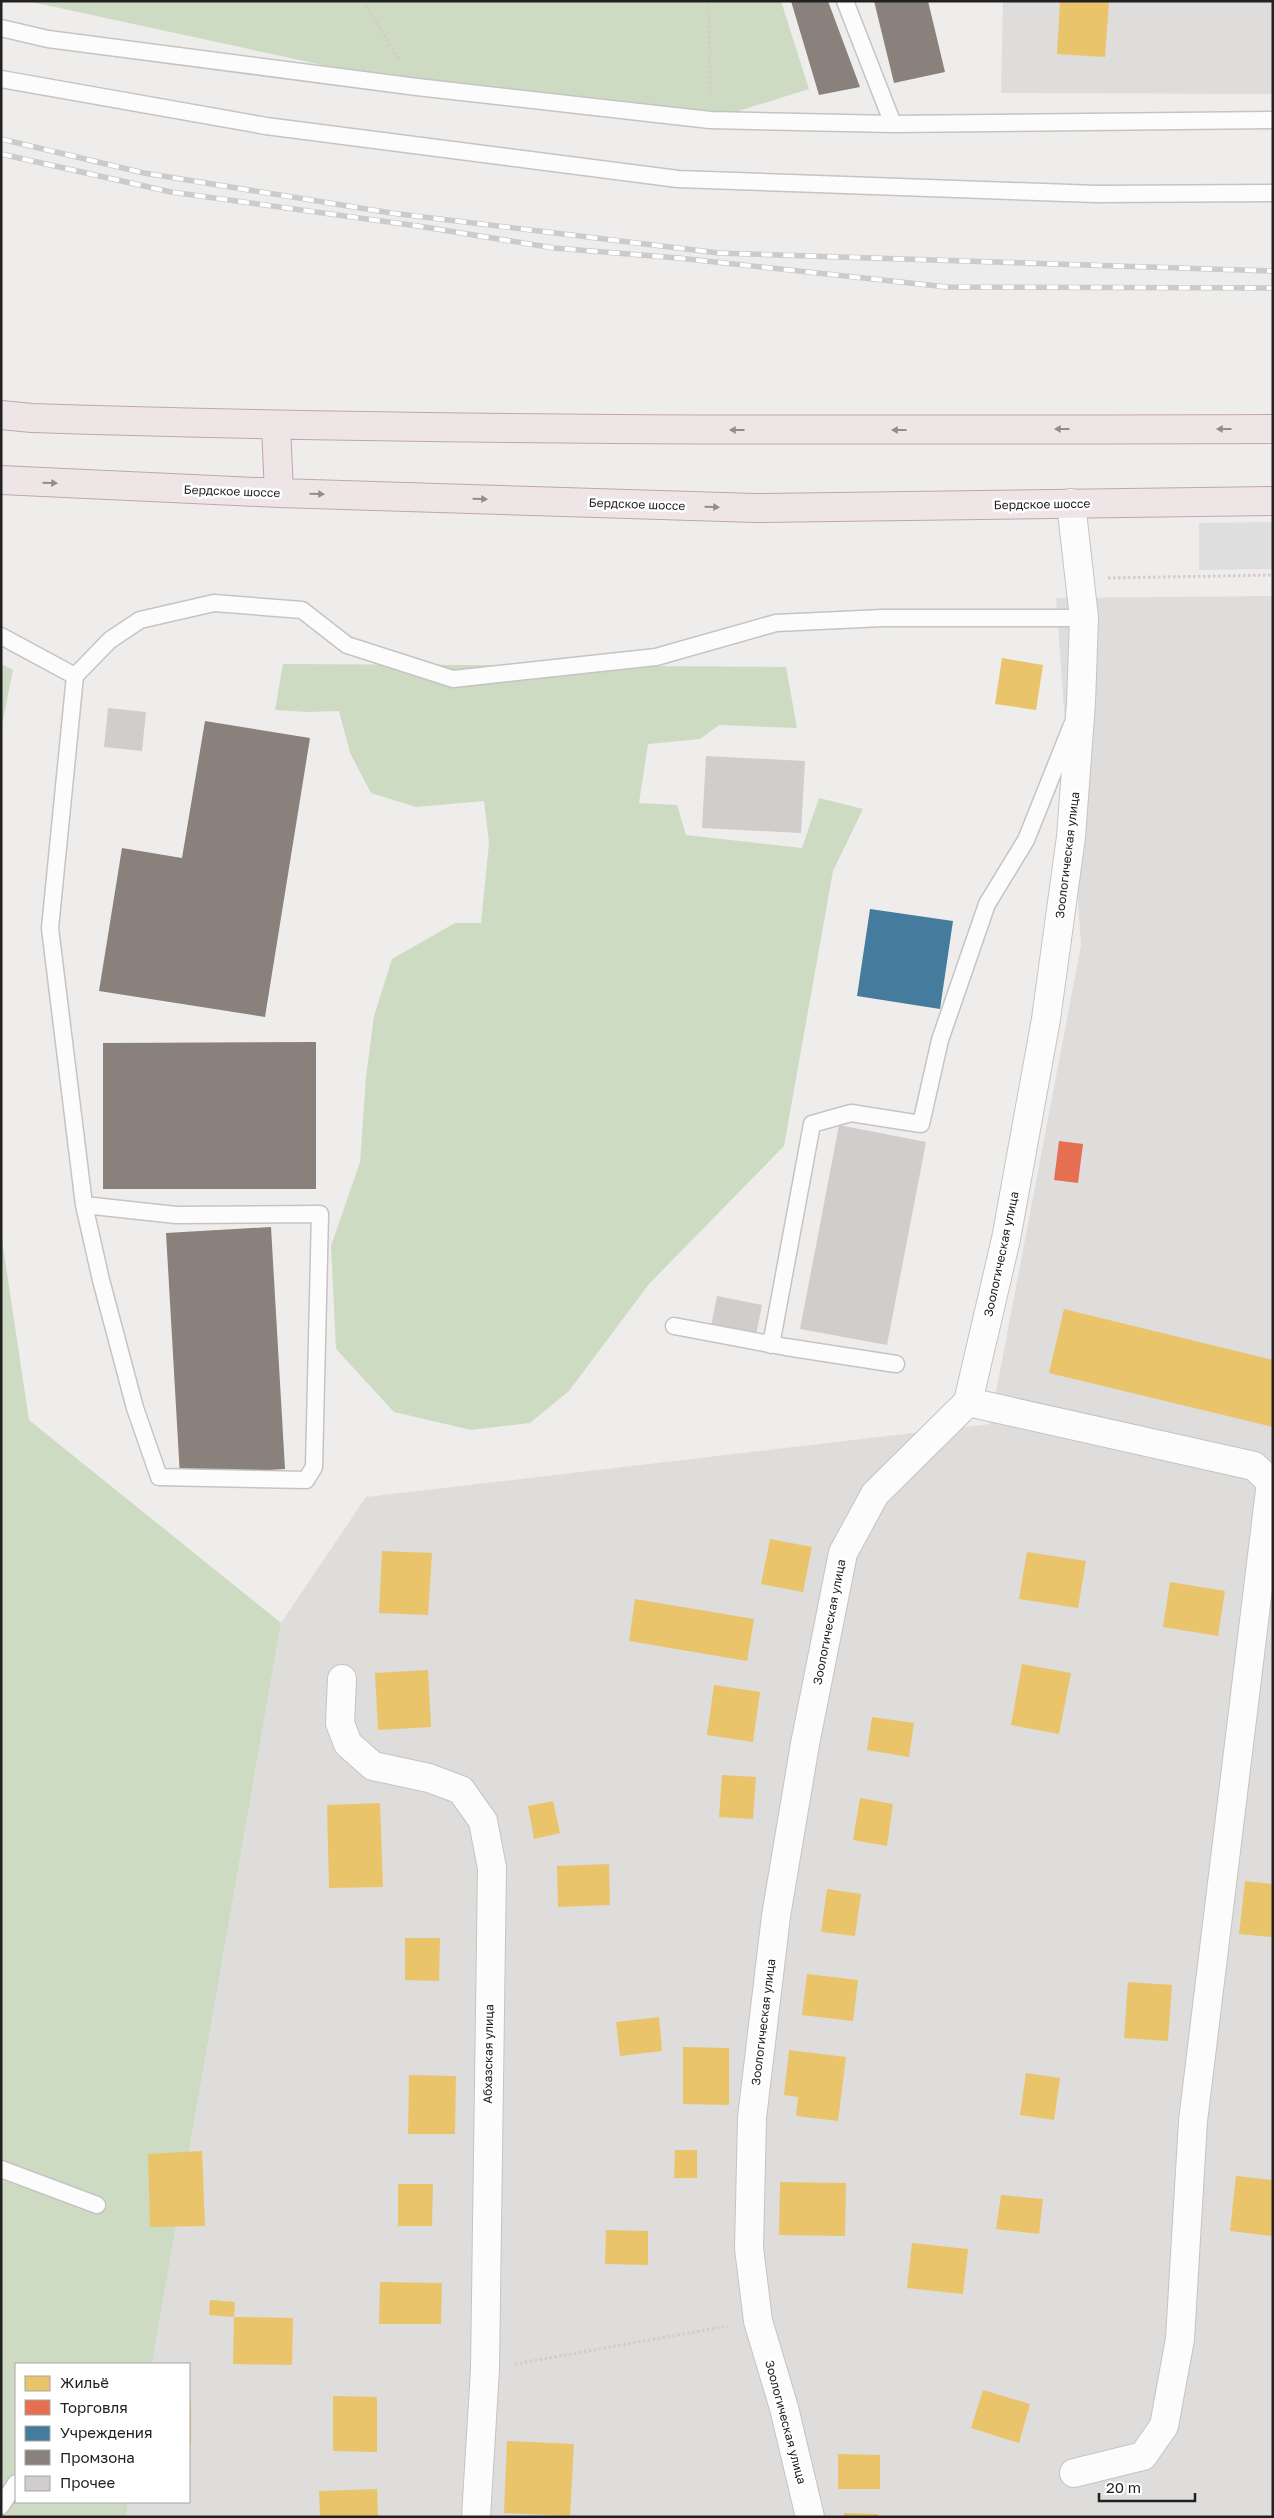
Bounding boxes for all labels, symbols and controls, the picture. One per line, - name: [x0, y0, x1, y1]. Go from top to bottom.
- one-way arrow: [1053, 425, 1069, 433]
- one-way arrow: [1216, 425, 1232, 433]
- one-way arrow: [728, 426, 744, 434]
- one-way arrow: [891, 426, 907, 434]
- one-way arrow: [42, 480, 58, 488]
- street label: Бердское шоссе: [183, 482, 281, 500]
- one-way arrow: [309, 490, 325, 498]
- street label: Бердское шоссе: [588, 495, 686, 513]
- one-way arrow: [472, 496, 488, 504]
- street label: Бердское шоссе: [993, 496, 1091, 512]
- one-way arrow: [704, 503, 720, 511]
- street label: Зоологическая улица: [1052, 791, 1082, 919]
- street label: Зоологическая улица: [980, 1190, 1022, 1318]
- street label: Зоологическая улица: [809, 1558, 849, 1686]
- street label: Зоологическая улица: [748, 1958, 778, 2086]
- street label: Абхазская улица: [480, 2004, 496, 2104]
- street label: Зоологическая улица: [762, 2358, 810, 2486]
- legend: [15, 2363, 190, 2503]
- text: Жильё: [60, 2373, 109, 2391]
- text: Торговля: [60, 2398, 128, 2416]
- text: Учреждения: [60, 2423, 152, 2441]
- text: Промзона: [60, 2448, 135, 2466]
- scale bar: [1099, 2470, 1195, 2502]
- text: Прочее: [60, 2473, 116, 2491]
- text: 20 m: [1106, 2478, 1141, 2496]

